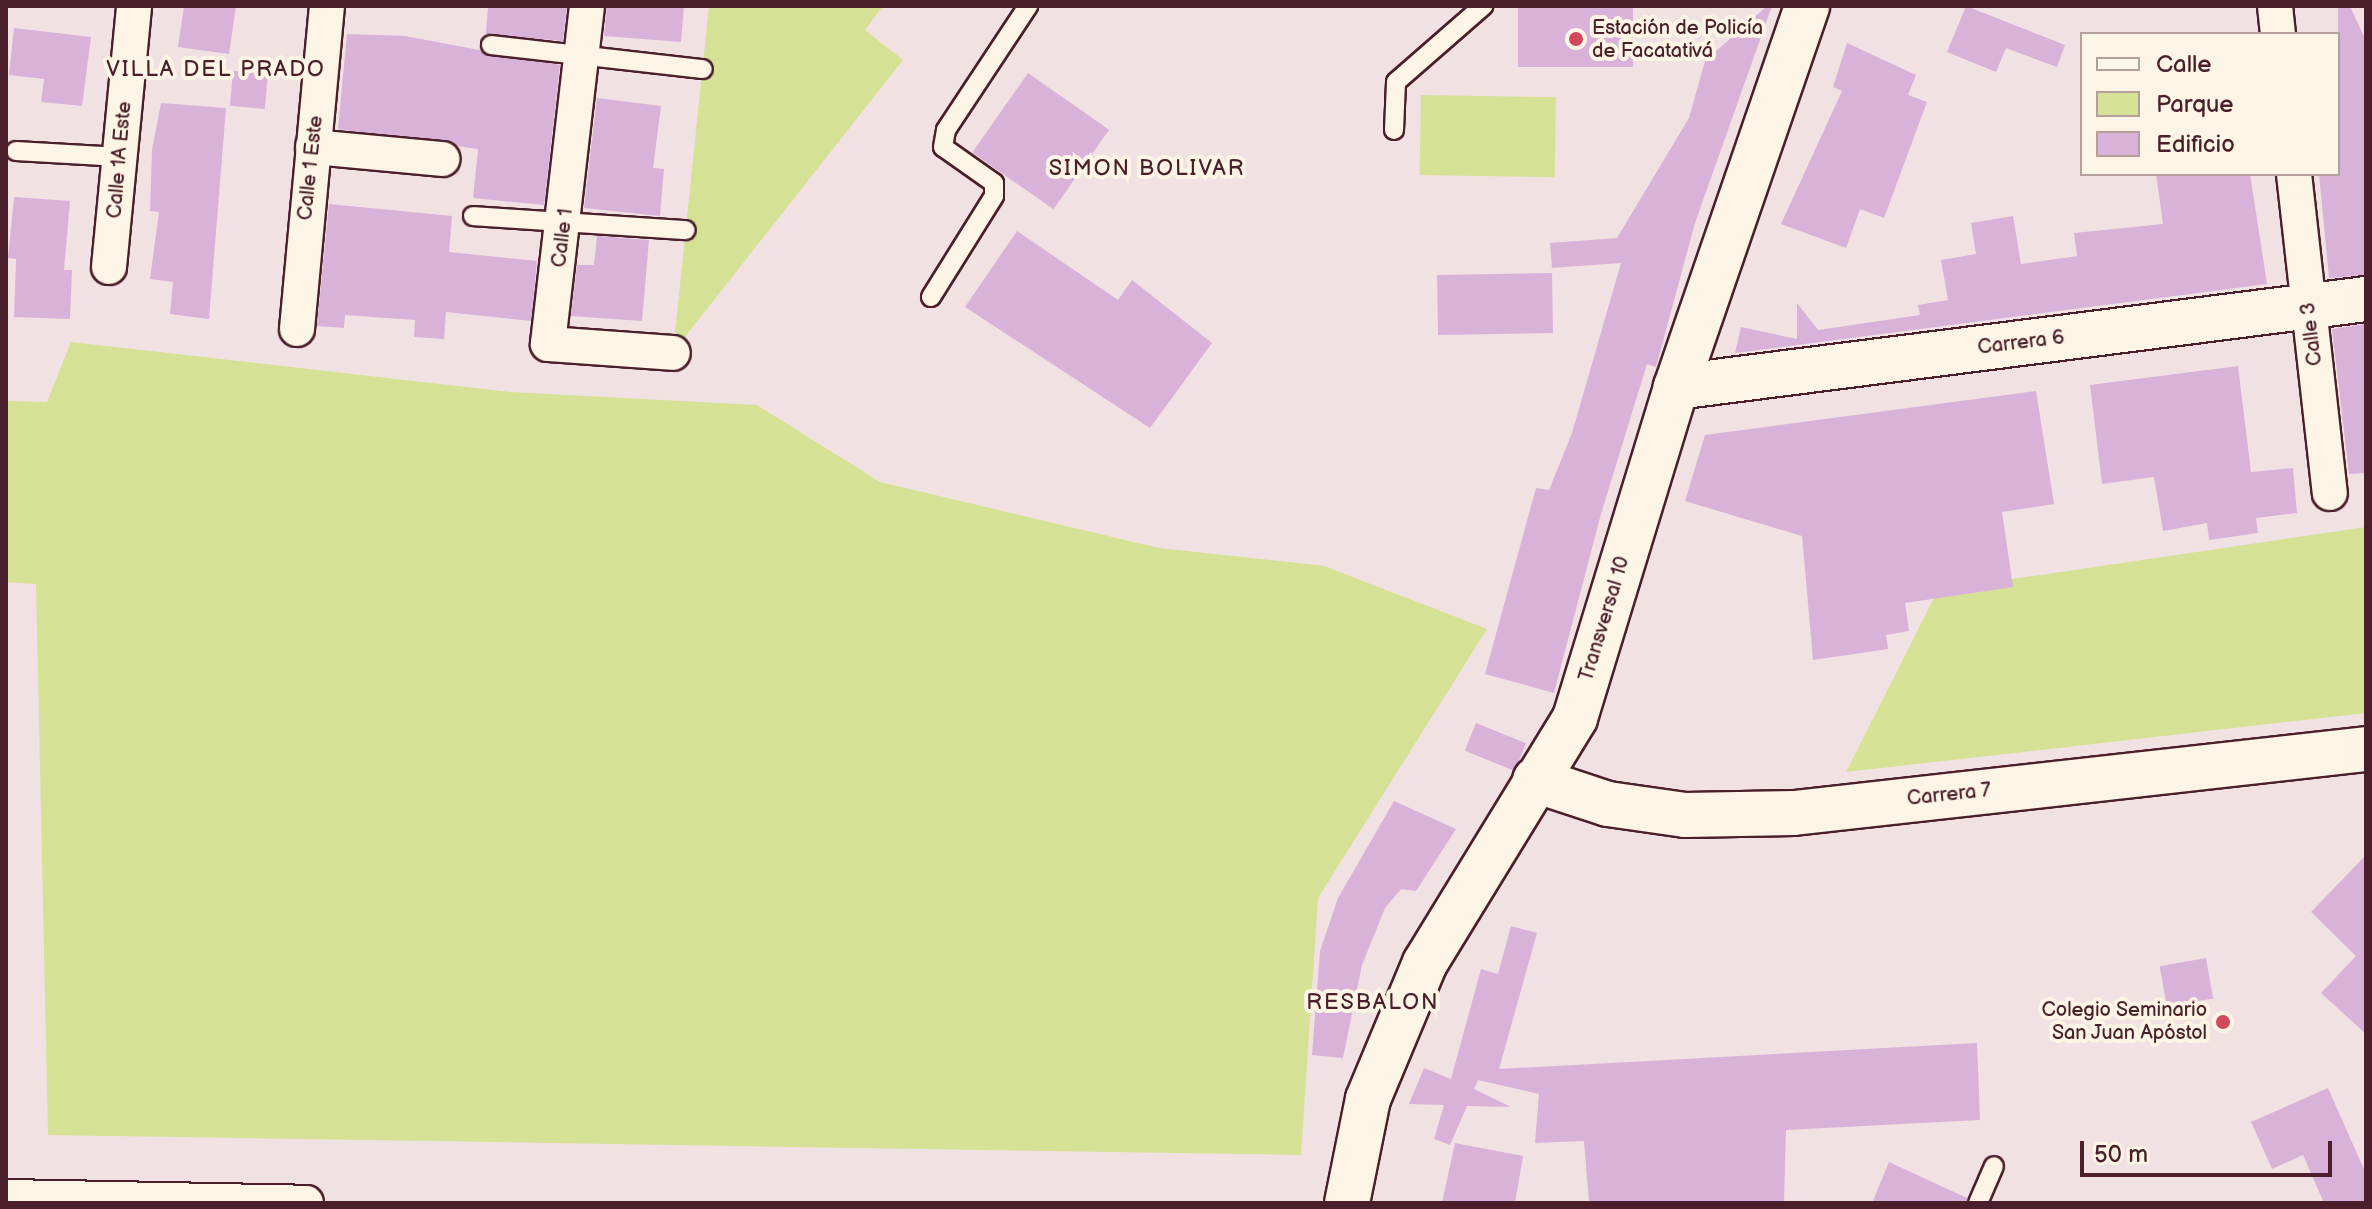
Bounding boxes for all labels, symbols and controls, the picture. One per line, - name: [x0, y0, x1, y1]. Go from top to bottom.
- place label: Estación de Policía de Facatativá: [1592, 16, 1763, 63]
- marker: Estación de Policía de Facatativá: [1567, 30, 1585, 48]
- legend: [2080, 32, 2340, 176]
- text: Calle: [2156, 50, 2211, 79]
- district label: VILLA DEL PRADO: [106, 57, 326, 83]
- text: Parque: [2156, 90, 2234, 119]
- street label: Calle 1A Este: [103, 100, 137, 220]
- street label: Calle 1 Este: [294, 114, 328, 222]
- text: Edificio: [2156, 130, 2235, 159]
- district label: SIMON BOLIVAR: [1049, 156, 1245, 182]
- street label: Calle 1: [547, 207, 579, 269]
- street label: Calle 3: [2296, 301, 2328, 367]
- street label: Carrera 6: [1976, 326, 2066, 360]
- street label: Transversal 10: [1575, 554, 1635, 684]
- street label: Carrera 7: [1906, 779, 1992, 811]
- district label: RESBALON: [1306, 990, 1440, 1016]
- place label: Colegio Seminario San Juan Apóstol: [2041, 998, 2207, 1045]
- marker: Colegio Seminario San Juan Apóstol: [2214, 1013, 2232, 1031]
- scale bar: [2084, 1125, 2336, 1175]
- text: 50 m: [2094, 1140, 2148, 1169]

